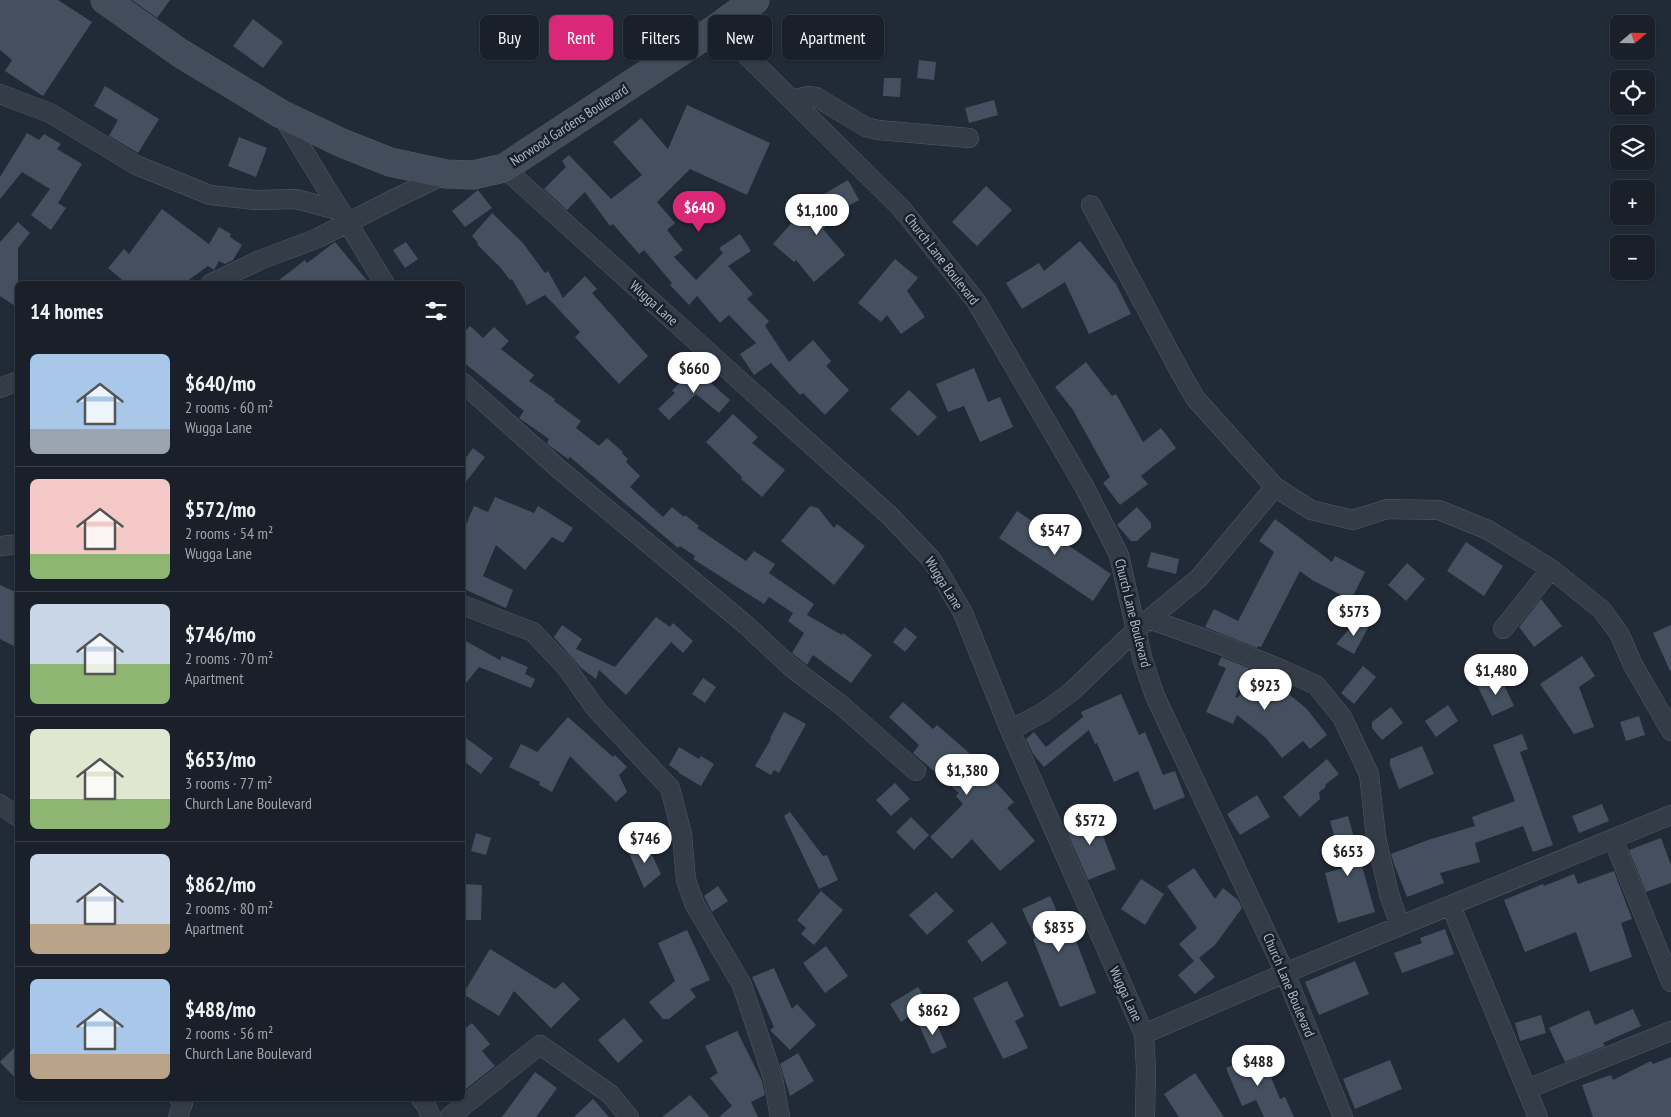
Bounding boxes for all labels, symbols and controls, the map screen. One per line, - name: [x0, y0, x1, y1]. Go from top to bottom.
- chip: Buy: [480, 15, 539, 60]
- chip: Rent: [549, 15, 613, 60]
- chip: Filters: [623, 15, 698, 60]
- chip: New: [708, 15, 772, 60]
- chip: Apartment: [782, 15, 884, 60]
- north arrow: [1610, 15, 1655, 60]
- map controls: [1610, 15, 1655, 280]
- button: locate: [1610, 70, 1655, 115]
- street label: Norwood Gardens Boulevard: [507, 80, 631, 170]
- button: layers: [1610, 125, 1655, 170]
- button: +: [1610, 180, 1655, 225]
- pin: $640: [669, 190, 729, 233]
- pin: $1,100: [776, 194, 858, 236]
- text: $640: [684, 197, 714, 217]
- text: $1,100: [796, 200, 838, 220]
- street label: Church Lane Boulevard: [901, 210, 983, 308]
- button: −: [1610, 235, 1655, 280]
- street label: Wugga Lane: [626, 277, 682, 330]
- icon: filters: [422, 297, 450, 325]
- text: 14 homes: [30, 298, 103, 325]
- pin: $660: [664, 352, 724, 394]
- text: $660: [679, 358, 709, 378]
- text: $640/mo: [185, 370, 256, 397]
- icon: home: [70, 374, 130, 434]
- text: 2 rooms · 60 m²: [185, 397, 273, 417]
- text: Wugga Lane: [185, 417, 252, 437]
- text: $572/mo: [185, 496, 256, 523]
- icon: home: [70, 499, 130, 559]
- pin: $547: [1025, 514, 1085, 556]
- text: $547: [1040, 520, 1070, 540]
- text: 2 rooms · 54 m²: [185, 523, 273, 543]
- text: Wugga Lane: [185, 543, 252, 563]
- street label: Wugga Lane: [921, 553, 967, 613]
- street label: Church Lane Boulevard: [1111, 557, 1155, 669]
- pin: $573: [1324, 594, 1384, 637]
- text: $573: [1339, 601, 1369, 621]
- text: $746/mo: [185, 621, 256, 648]
- icon: home: [70, 624, 130, 684]
- text: 2 rooms · 70 m²: [185, 648, 273, 668]
- pin: $1,480: [1455, 654, 1537, 696]
- text: $1,480: [1475, 660, 1517, 680]
- text: Apartment: [185, 668, 244, 688]
- pin: $923: [1235, 668, 1295, 711]
- text: $923: [1250, 675, 1280, 695]
- text: $653/mo: [185, 746, 256, 773]
- icon: home: [70, 749, 130, 809]
- pin: $1,380: [926, 754, 1008, 796]
- text: $1,380: [946, 760, 988, 780]
- text: 3 rooms · 77 m²: [185, 773, 273, 793]
- text: Church Lane Boulevard: [185, 793, 312, 813]
- pin: $572: [1060, 804, 1120, 846]
- text: $572: [1075, 810, 1105, 830]
- pin: $746: [615, 822, 675, 864]
- text: $746: [630, 828, 660, 848]
- pin: $653: [1318, 834, 1378, 877]
- text: $653: [1333, 841, 1363, 861]
- text: $862/mo: [185, 871, 256, 898]
- icon: home: [70, 874, 130, 934]
- text: 2 rooms · 80 m²: [185, 898, 273, 918]
- pin: $835: [1029, 910, 1089, 953]
- text: $835: [1044, 917, 1074, 937]
- text: Apartment: [185, 918, 244, 938]
- street label: Church Lane Boulevard: [1259, 930, 1319, 1040]
- street label: Wugga Lane: [1105, 964, 1147, 1025]
- pin: $862: [903, 994, 963, 1036]
- text: $488/mo: [185, 996, 256, 1023]
- icon: home: [70, 999, 130, 1059]
- text: $862: [918, 1000, 948, 1020]
- text: 2 rooms · 56 m²: [185, 1023, 273, 1043]
- text: Church Lane Boulevard: [185, 1043, 312, 1063]
- pin: $488: [1228, 1044, 1288, 1087]
- text: $488: [1243, 1051, 1273, 1071]

